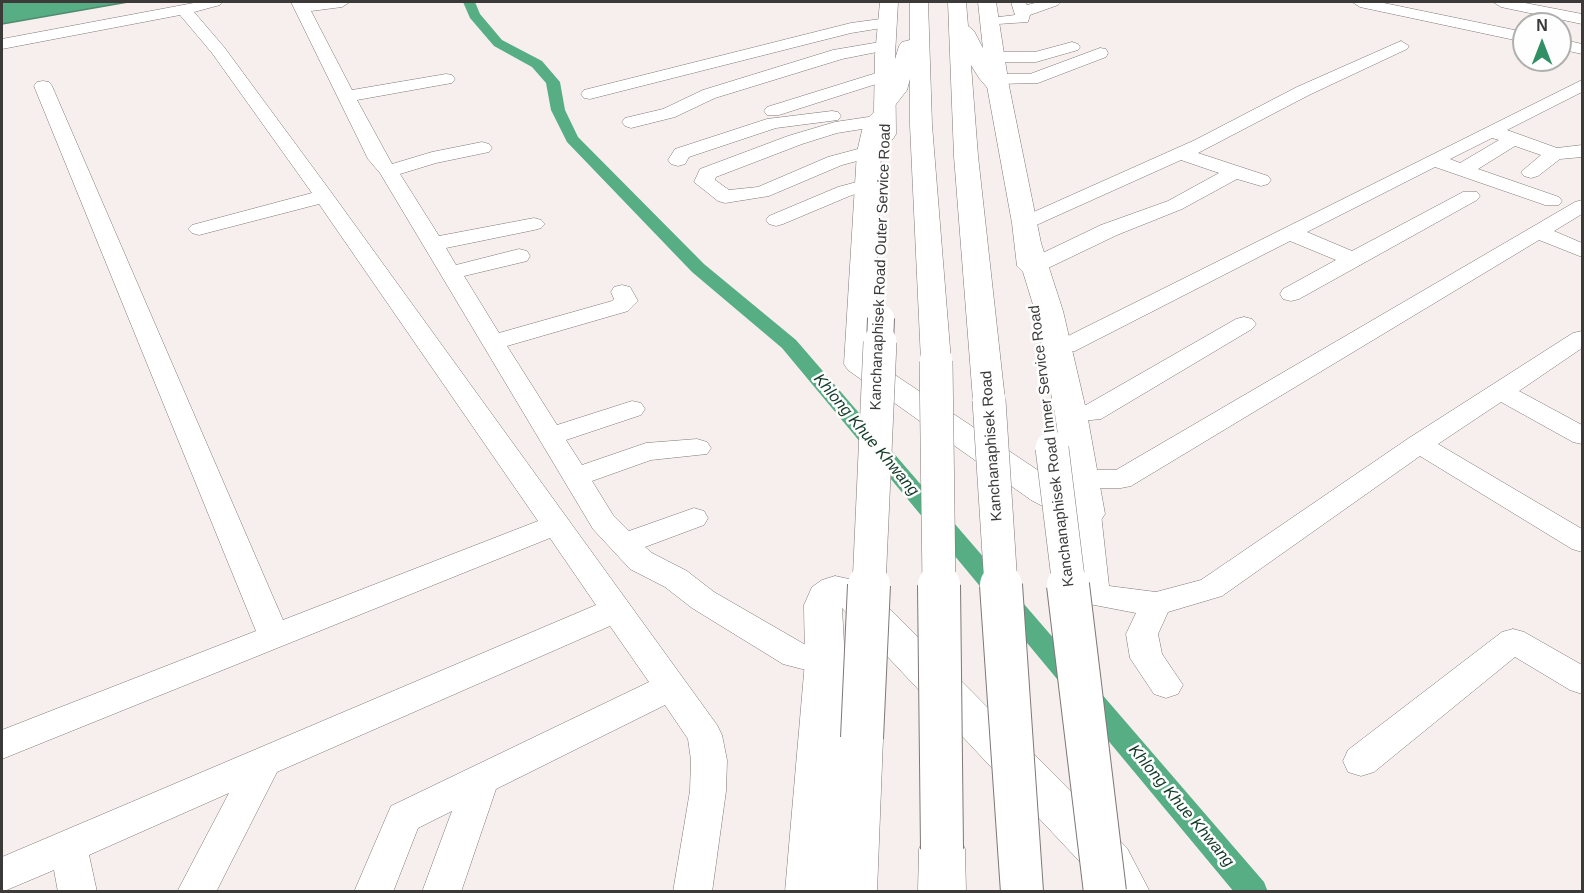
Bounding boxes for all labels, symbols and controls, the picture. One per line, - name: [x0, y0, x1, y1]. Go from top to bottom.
- north arrow: [1512, 12, 1572, 72]
- text: N: [1536, 17, 1548, 34]
- street label: Kanchanaphisek Road Outer Service Road: [867, 123, 895, 411]
- street label: Kanchanaphisek Road Inner Service Road: [1026, 304, 1078, 588]
- water label: Khlong Khue Khwang: [809, 370, 923, 500]
- street label: Kanchanaphisek Road: [978, 370, 1006, 522]
- water label: Khlong Khue Khwang: [1124, 741, 1238, 871]

